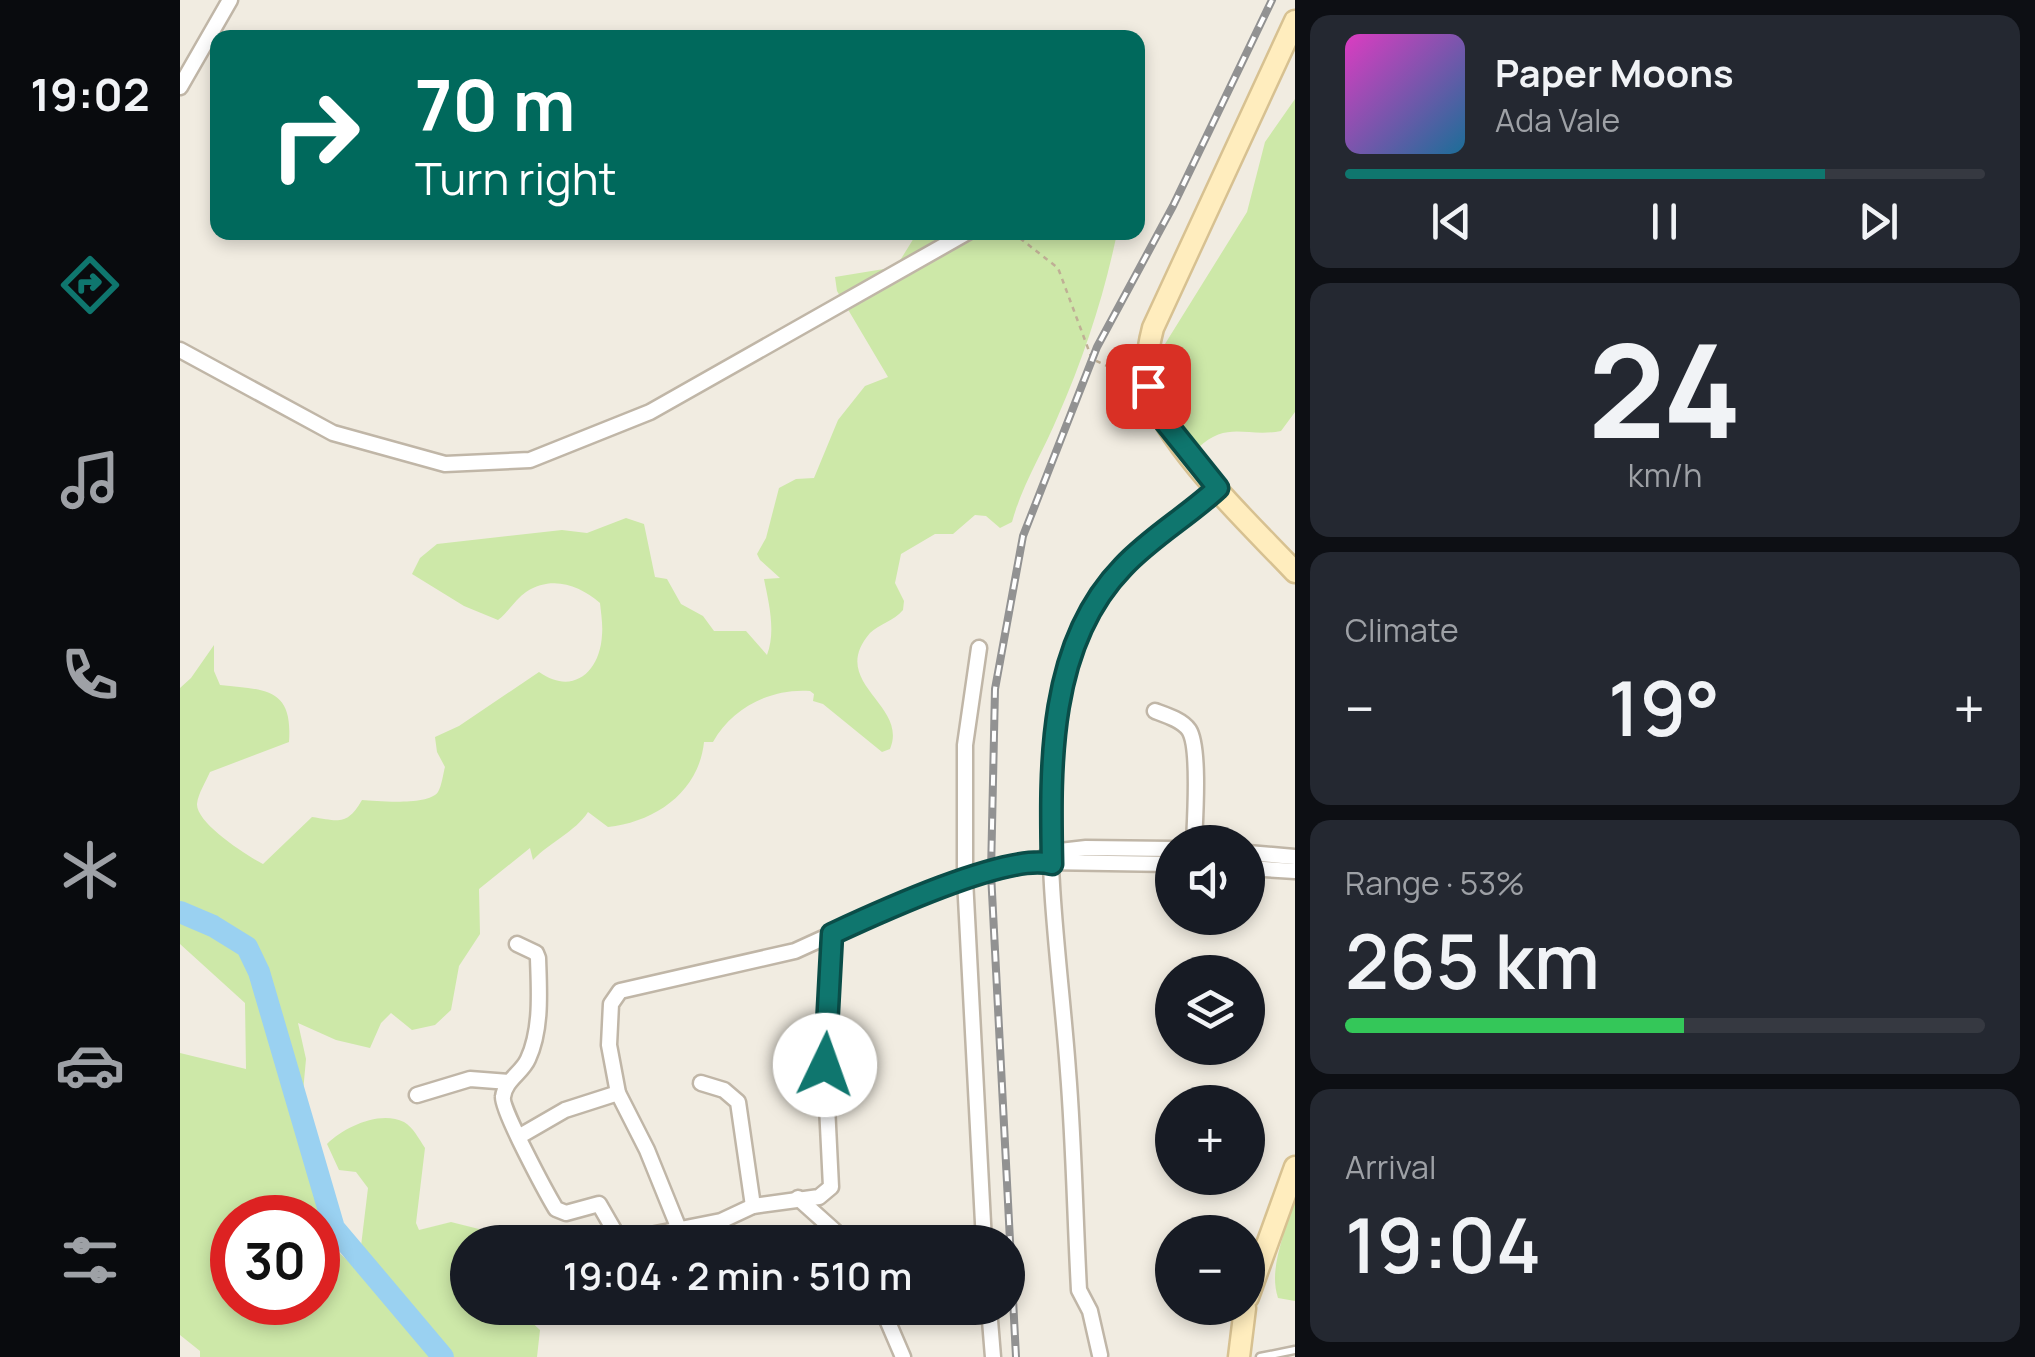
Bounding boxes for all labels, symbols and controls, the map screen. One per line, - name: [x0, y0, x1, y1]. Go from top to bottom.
- text: Paper Moons: [1495, 46, 1734, 98]
- text: 70 m: [415, 56, 575, 152]
- text: 19:02: [30, 63, 150, 125]
- icon: right: [250, 70, 380, 200]
- text: Ada Vale: [1495, 98, 1620, 142]
- text: Turn right: [415, 147, 616, 209]
- icon: previous: [1424, 194, 1479, 249]
- icon: pause: [1637, 194, 1692, 249]
- icon: next: [1851, 194, 1906, 249]
- icon: directions: [55, 250, 125, 320]
- text: 24: [1588, 299, 1742, 477]
- pin: [1106, 344, 1191, 429]
- icon: arrive: [1121, 359, 1176, 414]
- icon: music: [55, 445, 125, 515]
- text: km/h: [1628, 453, 1702, 497]
- text: Climate: [1345, 608, 1459, 652]
- icon: phone: [55, 640, 125, 710]
- text: 19°: [1608, 656, 1720, 759]
- text: −: [1345, 670, 1375, 746]
- text: +: [1953, 670, 1985, 746]
- map controls: [1155, 825, 1265, 1325]
- button: sound: [1155, 825, 1265, 935]
- icon: climate: [55, 835, 125, 905]
- text: Range · 53%: [1345, 861, 1525, 905]
- text: 265 km: [1345, 909, 1600, 1012]
- button: layers: [1155, 955, 1265, 1065]
- position arrow: [773, 1013, 877, 1117]
- icon: car: [55, 1030, 125, 1100]
- button: +: [1155, 1085, 1265, 1195]
- text: Arrival: [1345, 1145, 1436, 1189]
- text: 19:04: [1345, 1193, 1541, 1296]
- speed limit sign: 30: [210, 1195, 340, 1325]
- button: −: [1155, 1215, 1265, 1325]
- icon: filters: [55, 1225, 125, 1295]
- text: 19:04 · 2 min · 510 m: [563, 1249, 912, 1301]

